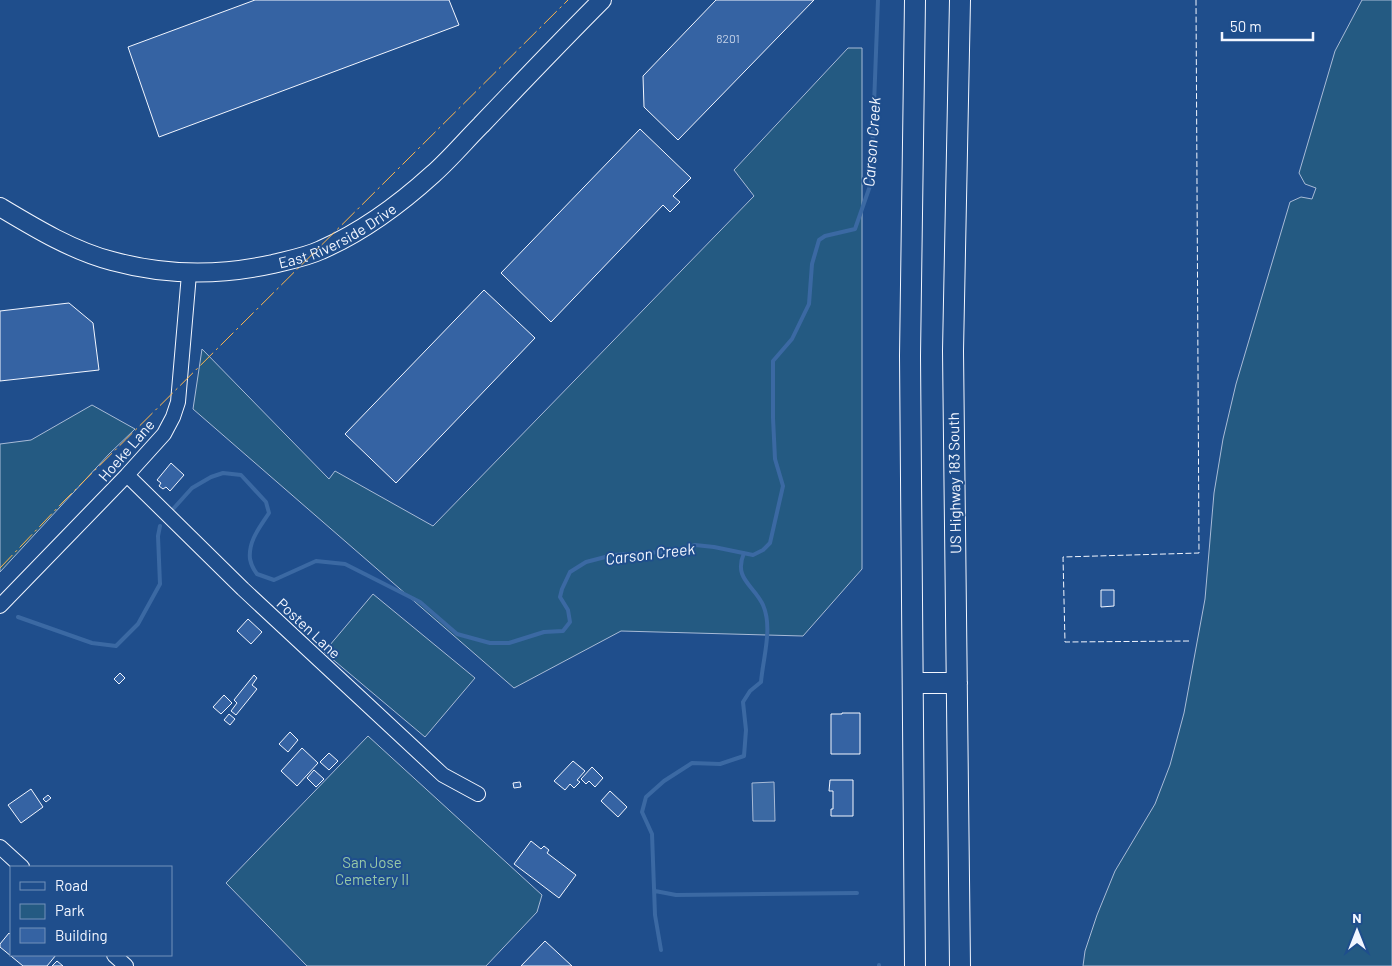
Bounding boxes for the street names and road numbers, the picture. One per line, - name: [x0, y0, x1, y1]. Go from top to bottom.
- street label: East Riverside Drive: [277, 199, 399, 271]
- street label: US Highway 183 South: [944, 412, 964, 554]
- street label: Hoeke Lane: [94, 415, 158, 485]
- street label: Posten Lane: [273, 594, 345, 662]

